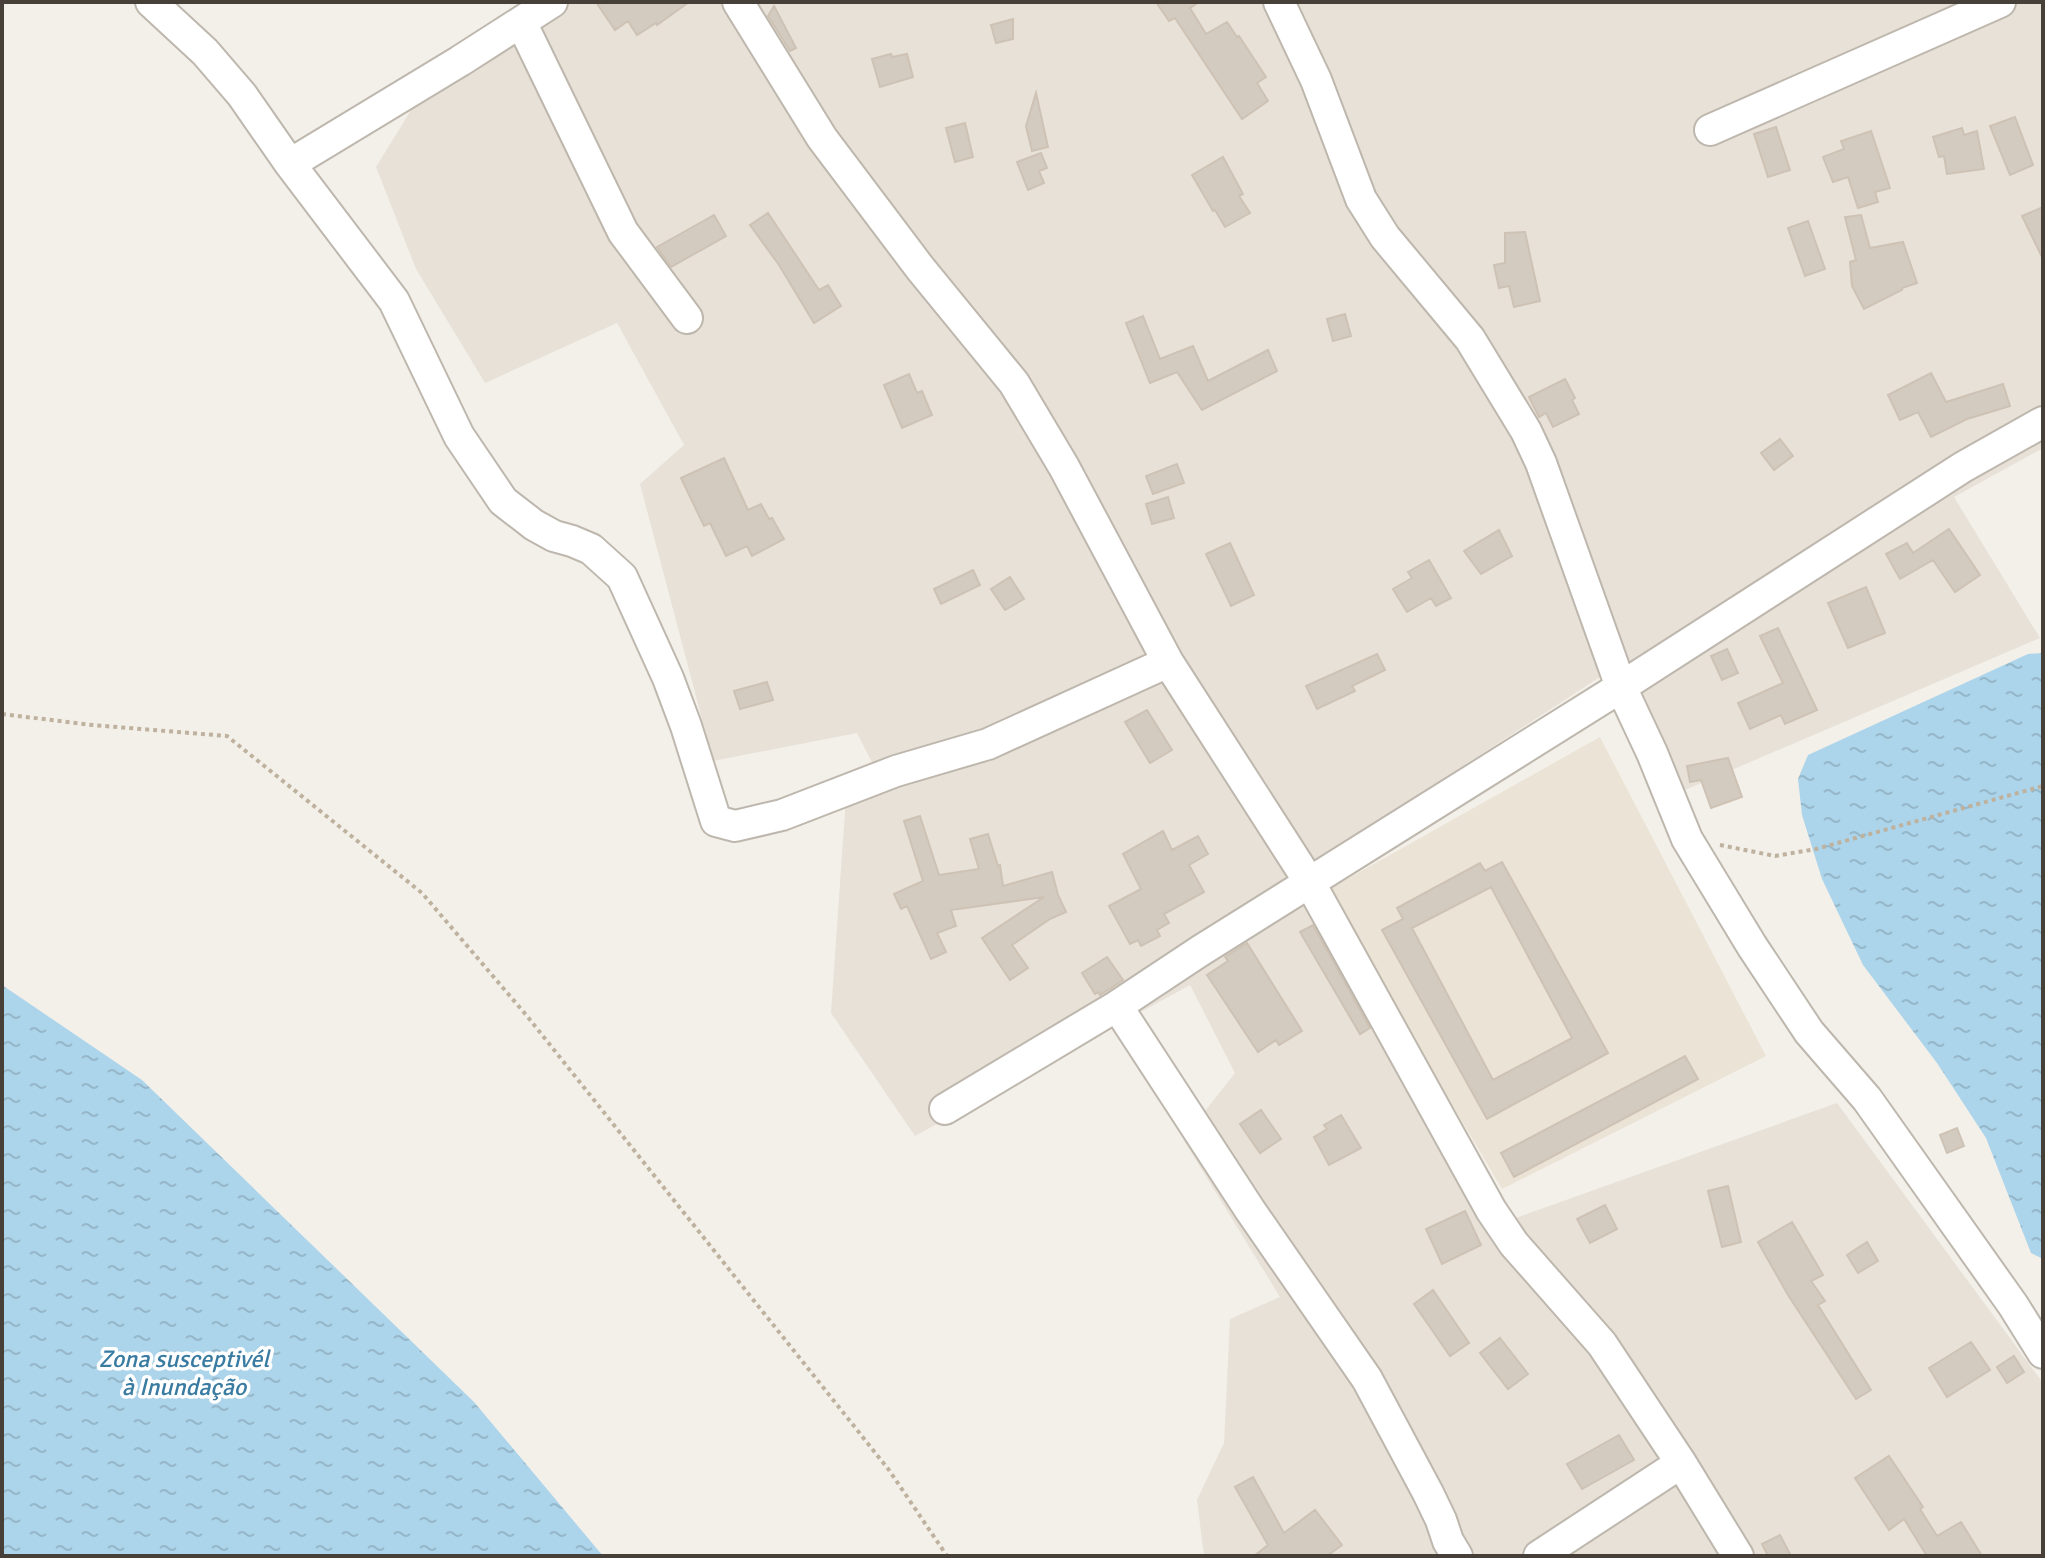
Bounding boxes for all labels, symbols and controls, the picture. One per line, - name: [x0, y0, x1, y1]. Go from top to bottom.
- water label: Zona susceptivél à Inundação: [99, 1344, 271, 1402]

